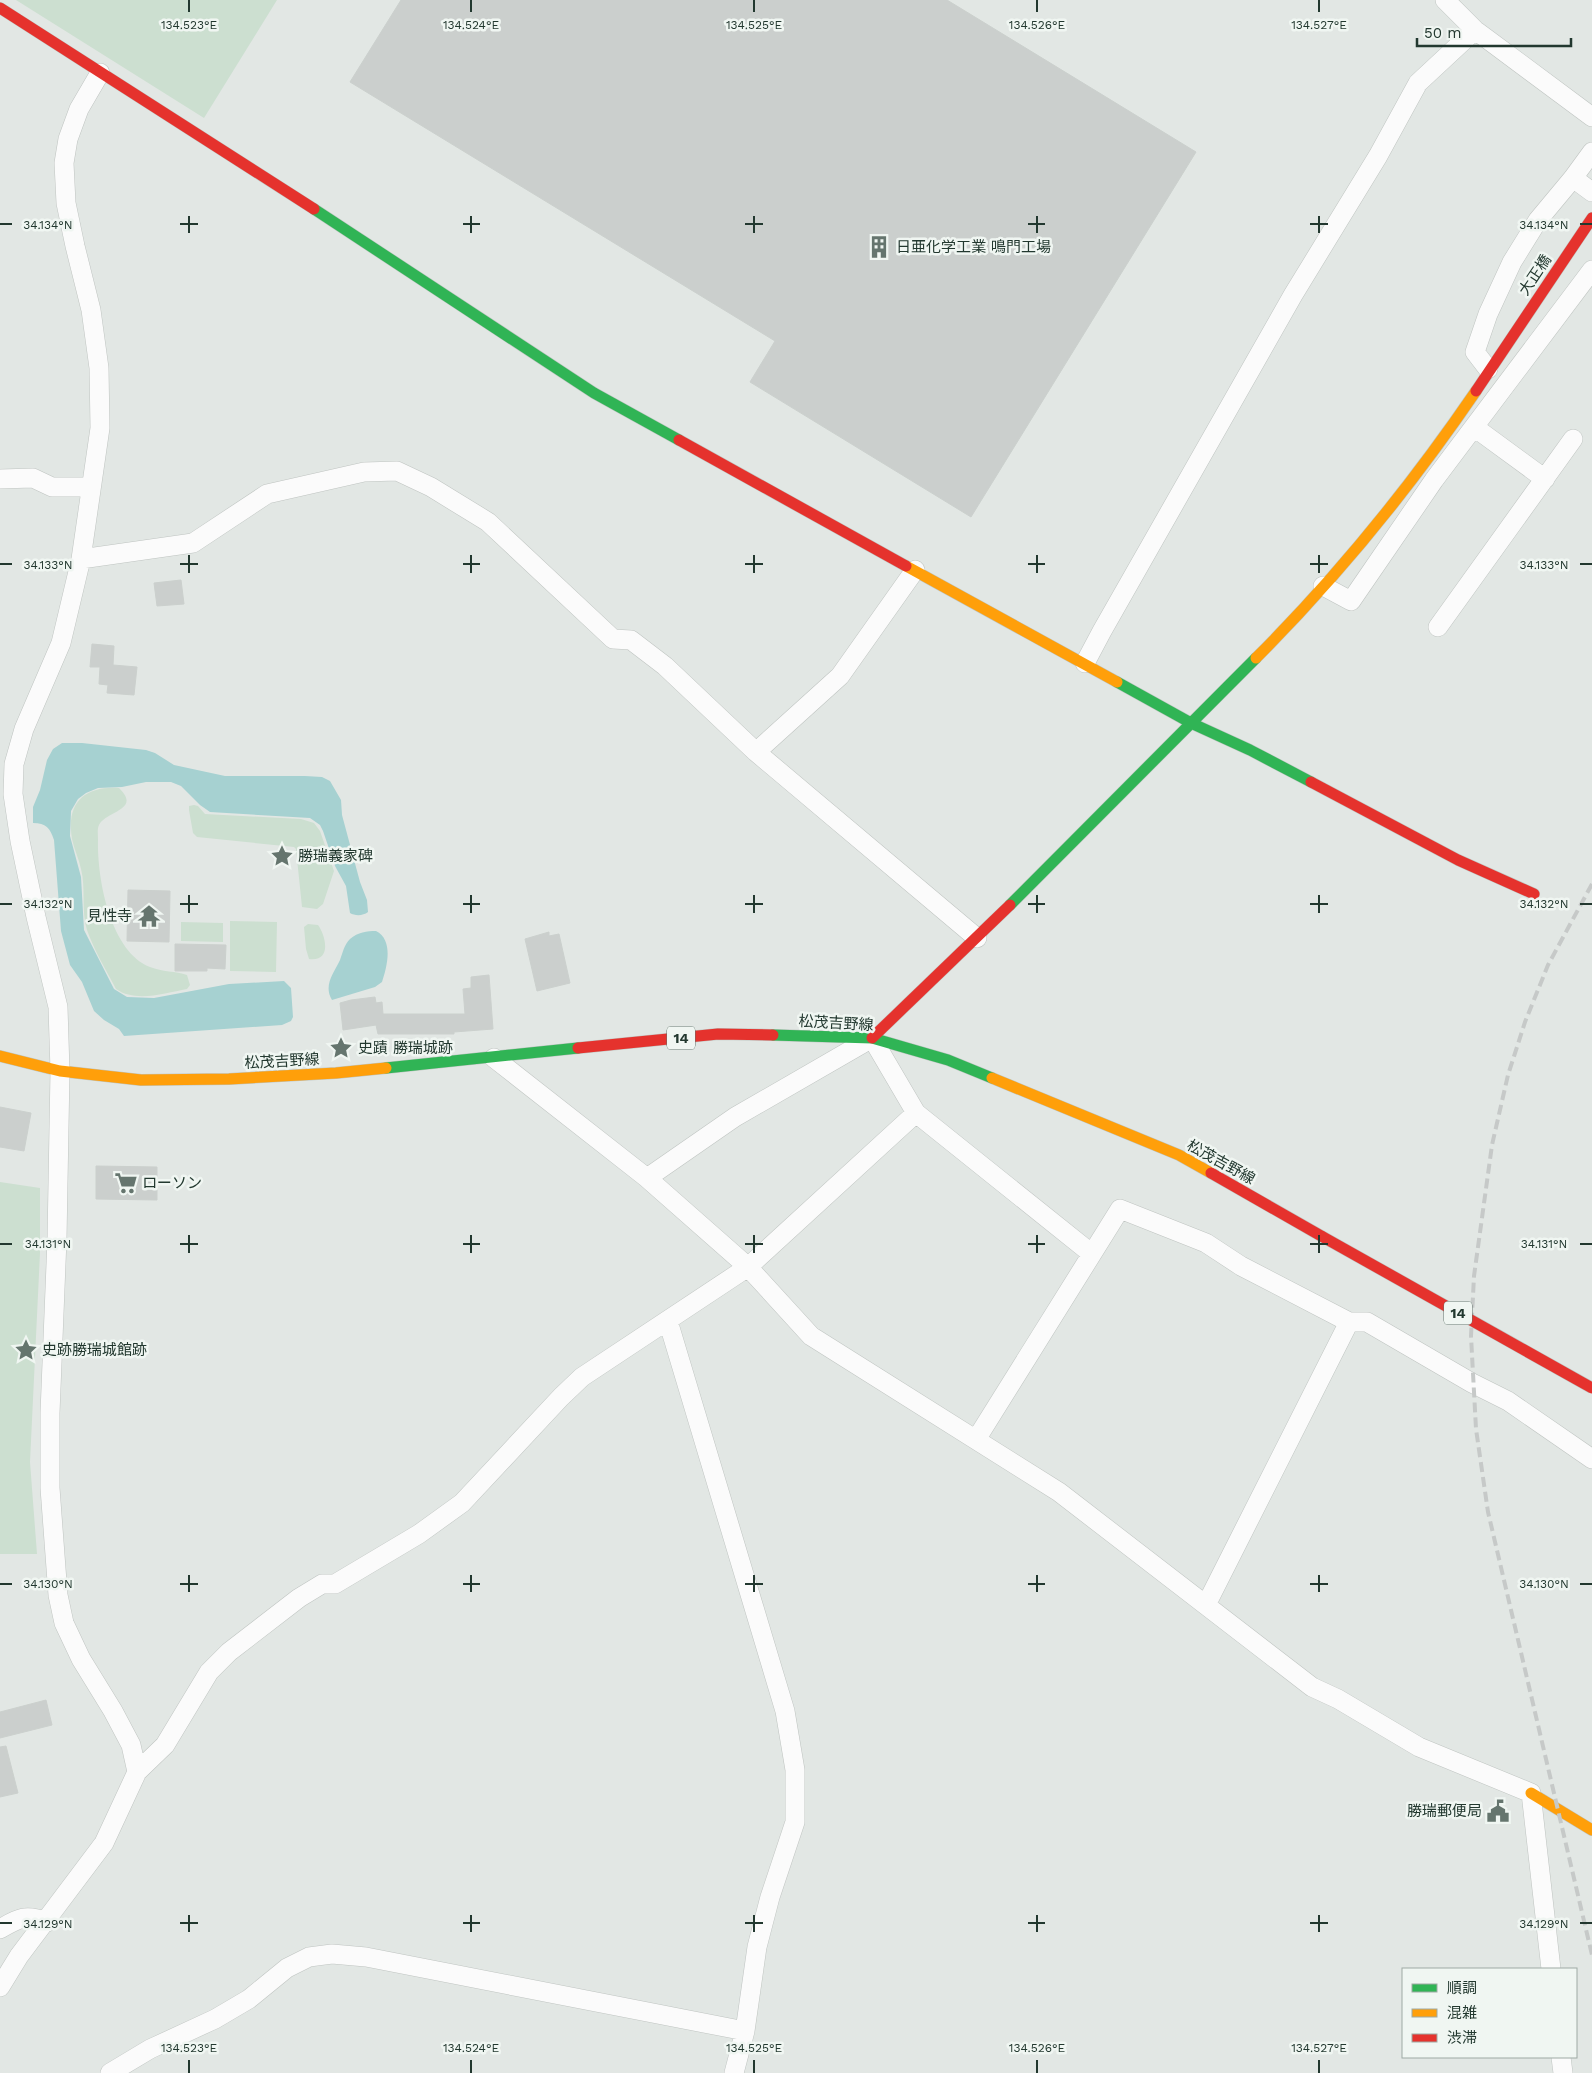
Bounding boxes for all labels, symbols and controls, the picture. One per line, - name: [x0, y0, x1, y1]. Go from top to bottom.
- scale bar: [1417, 15, 1571, 47]
- text: 134.523°E: [161, 18, 217, 32]
- text: 134.524°E: [443, 18, 499, 32]
- text: 134.525°E: [726, 18, 782, 32]
- text: 134.526°E: [1009, 18, 1066, 32]
- text: 134.527°E: [1291, 18, 1347, 32]
- text: 50 m: [1424, 24, 1461, 42]
- text: 34.134°N: [23, 218, 73, 232]
- text: 34.134°N: [1519, 218, 1569, 232]
- building icon: 日亜化学工業 鳴門工場: [866, 234, 892, 260]
- place label: 日亜化学工業 鳴門工場: [896, 238, 1051, 256]
- street label: 大正橋: [1515, 251, 1555, 299]
- text: 34.133°N: [24, 558, 72, 572]
- text: 34.133°N: [1520, 558, 1568, 572]
- place icon: 勝瑞義家碑: [269, 843, 295, 869]
- place label: 勝瑞義家碑: [298, 847, 373, 865]
- text: 34.132°N: [24, 897, 72, 911]
- text: 34.132°N: [1520, 897, 1568, 911]
- temple icon: 見性寺: [136, 903, 162, 929]
- place label: 見性寺: [87, 907, 132, 925]
- street label: 松茂吉野線: [798, 1012, 874, 1034]
- road number: 14: [667, 1026, 695, 1050]
- place icon: 史蹟 勝瑞城跡: [328, 1035, 354, 1061]
- place label: 史蹟 勝瑞城跡: [358, 1039, 453, 1057]
- street label: 松茂吉野線: [244, 1050, 320, 1072]
- street label: 松茂吉野線: [1184, 1136, 1258, 1188]
- supermarket icon: ローソン: [113, 1170, 139, 1196]
- place label: ローソン: [142, 1174, 202, 1192]
- text: 34.131°N: [25, 1237, 71, 1251]
- text: 34.131°N: [1521, 1237, 1567, 1251]
- road number: 14: [1444, 1302, 1472, 1325]
- place icon: 史跡勝瑞城館跡: [13, 1337, 39, 1363]
- place label: 史跡勝瑞城館跡: [42, 1341, 147, 1359]
- text: 34.130°N: [23, 1577, 73, 1591]
- text: 34.130°N: [1519, 1577, 1569, 1591]
- public building icon: 勝瑞郵便局: [1485, 1798, 1511, 1824]
- place label: 勝瑞郵便局: [1407, 1802, 1482, 1820]
- text: 34.129°N: [23, 1917, 73, 1931]
- text: 34.129°N: [1519, 1917, 1569, 1931]
- legend: [1402, 1968, 1577, 2058]
- text: 順調: [1447, 1979, 1477, 1997]
- text: 混雑: [1447, 2004, 1477, 2022]
- text: 渋滞: [1447, 2029, 1477, 2047]
- text: 134.523°E: [161, 2041, 217, 2055]
- text: 134.524°E: [443, 2041, 499, 2055]
- text: 134.525°E: [726, 2041, 782, 2055]
- text: 134.526°E: [1009, 2041, 1066, 2055]
- text: 134.527°E: [1291, 2041, 1347, 2055]

